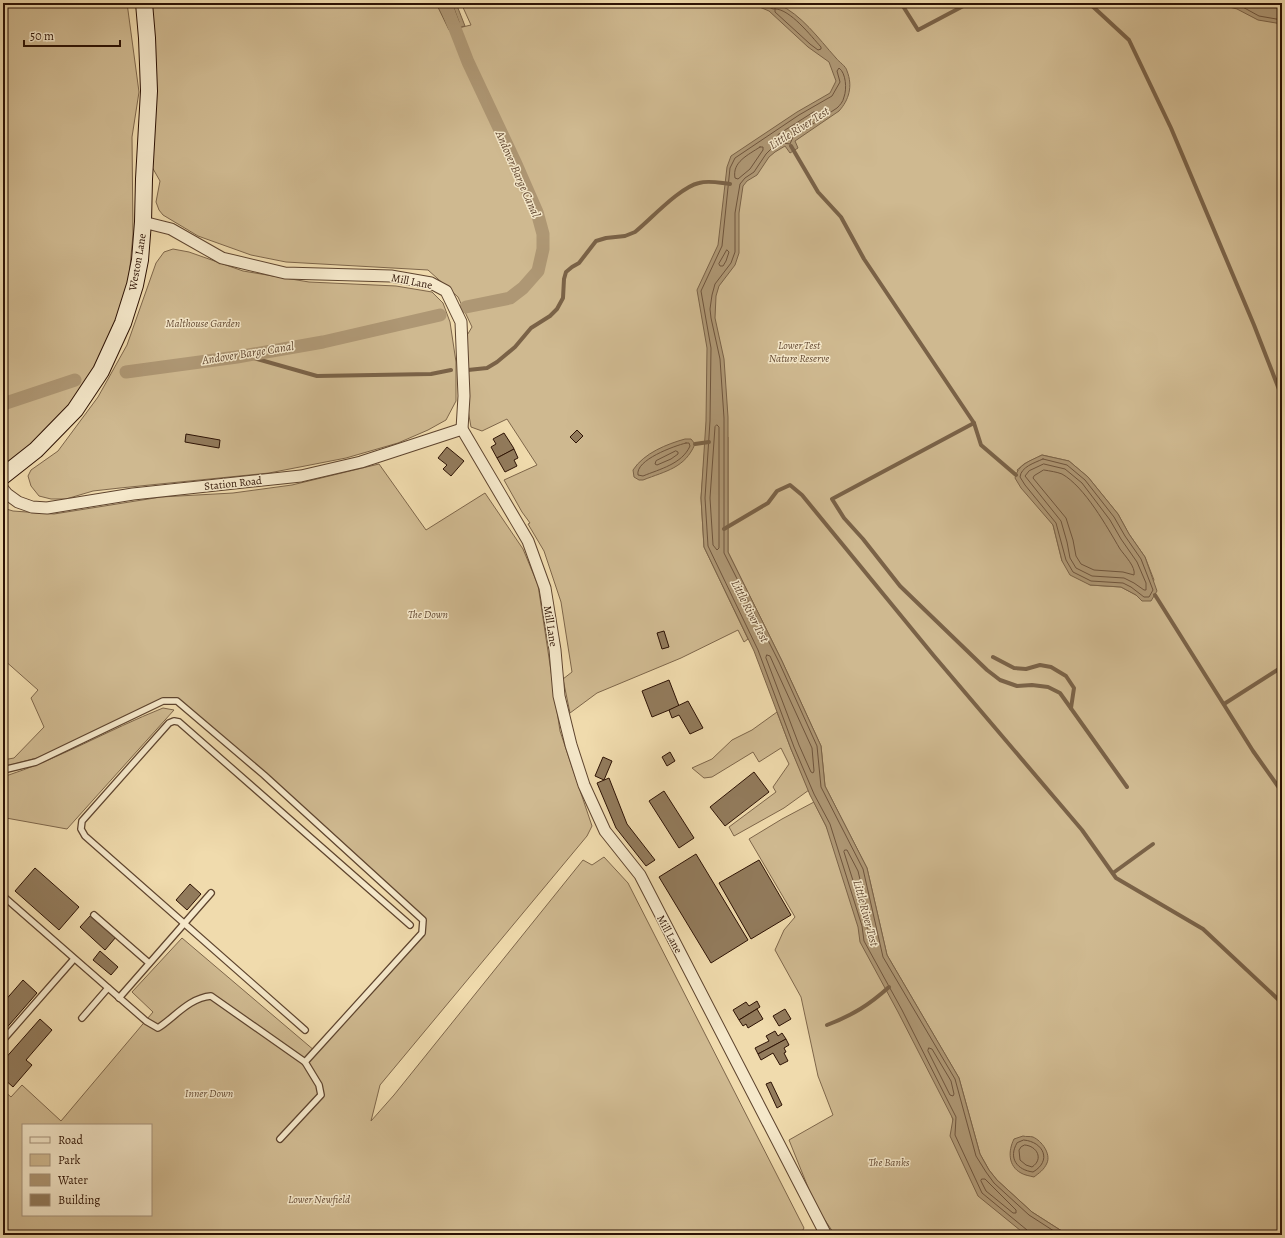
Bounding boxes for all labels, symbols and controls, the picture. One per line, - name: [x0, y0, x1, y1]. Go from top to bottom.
- scale bar: [24, 22, 120, 48]
- text: 50 m: [30, 28, 54, 44]
- water label: Little River Test: [766, 103, 833, 153]
- water label: Andover Barge Canal: [491, 127, 544, 220]
- street label: Weston Lane: [125, 232, 150, 293]
- street label: Mill Lane: [390, 270, 434, 293]
- park label: Malthouse Garden: [166, 316, 241, 331]
- water label: Andover Barge Canal: [200, 338, 295, 368]
- park label: Lower Test Nature Reserve: [769, 338, 829, 366]
- street label: Station Road: [203, 473, 263, 494]
- water label: Little River Test: [727, 577, 773, 645]
- street label: Mill Lane: [540, 604, 561, 648]
- park label: The Down: [408, 607, 449, 622]
- water label: Little River Test: [849, 878, 883, 948]
- street label: Mill Lane: [653, 912, 686, 956]
- park label: Inner Down: [185, 1086, 234, 1101]
- legend: [22, 1124, 152, 1216]
- text: Road: [58, 1132, 84, 1148]
- text: Park: [58, 1152, 81, 1168]
- park label: The Banks: [868, 1155, 910, 1170]
- text: Water: [57, 1172, 88, 1188]
- text: Building: [58, 1192, 100, 1208]
- park label: Lower Newfield: [288, 1192, 350, 1207]

